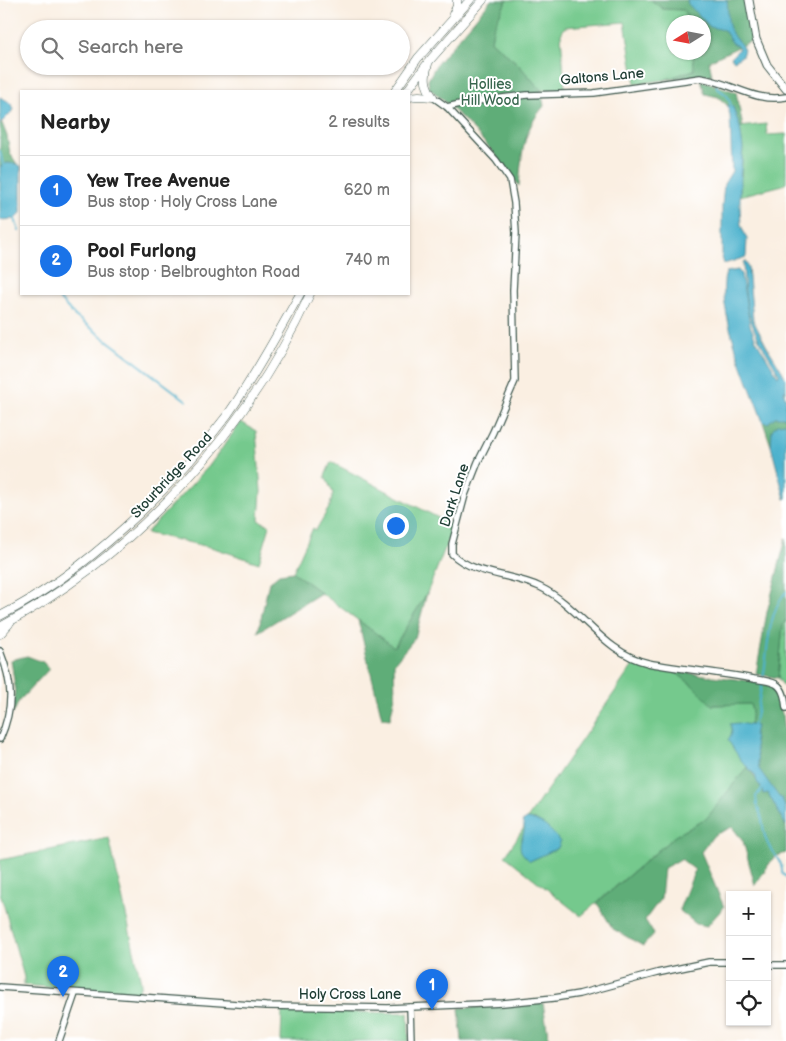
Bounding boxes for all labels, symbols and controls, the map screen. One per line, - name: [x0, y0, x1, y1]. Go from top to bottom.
- north arrow: [666, 15, 711, 60]
- search box: [20, 20, 410, 75]
- icon: search: [38, 34, 66, 62]
- text: Search here: [78, 36, 183, 59]
- street label: Galtons Lane: [560, 64, 644, 89]
- park label: Hollies Hill Wood: [461, 76, 519, 109]
- text: Nearby: [40, 110, 110, 135]
- text: 2 results: [328, 113, 390, 132]
- text: Yew Tree Avenue: [87, 170, 230, 193]
- text: 1: [53, 181, 59, 200]
- text: 620 m: [344, 181, 390, 200]
- text: Bus stop · Holy Cross Lane: [87, 193, 278, 212]
- text: Pool Furlong: [87, 240, 196, 263]
- text: 2: [51, 251, 61, 270]
- text: 740 m: [345, 251, 390, 270]
- text: Bus stop · Belbroughton Road: [87, 263, 300, 282]
- street label: Stourbridge Road: [127, 429, 216, 522]
- street label: Dark Lane: [436, 461, 473, 529]
- your location: [383, 513, 409, 539]
- map controls: [726, 891, 771, 1026]
- button: +: [726, 891, 771, 936]
- button: −: [726, 936, 771, 981]
- pin: 2: [47, 956, 79, 997]
- pin: 1: [416, 969, 448, 1010]
- button: locate: [726, 981, 771, 1026]
- street label: Holy Cross Lane: [299, 986, 401, 1003]

